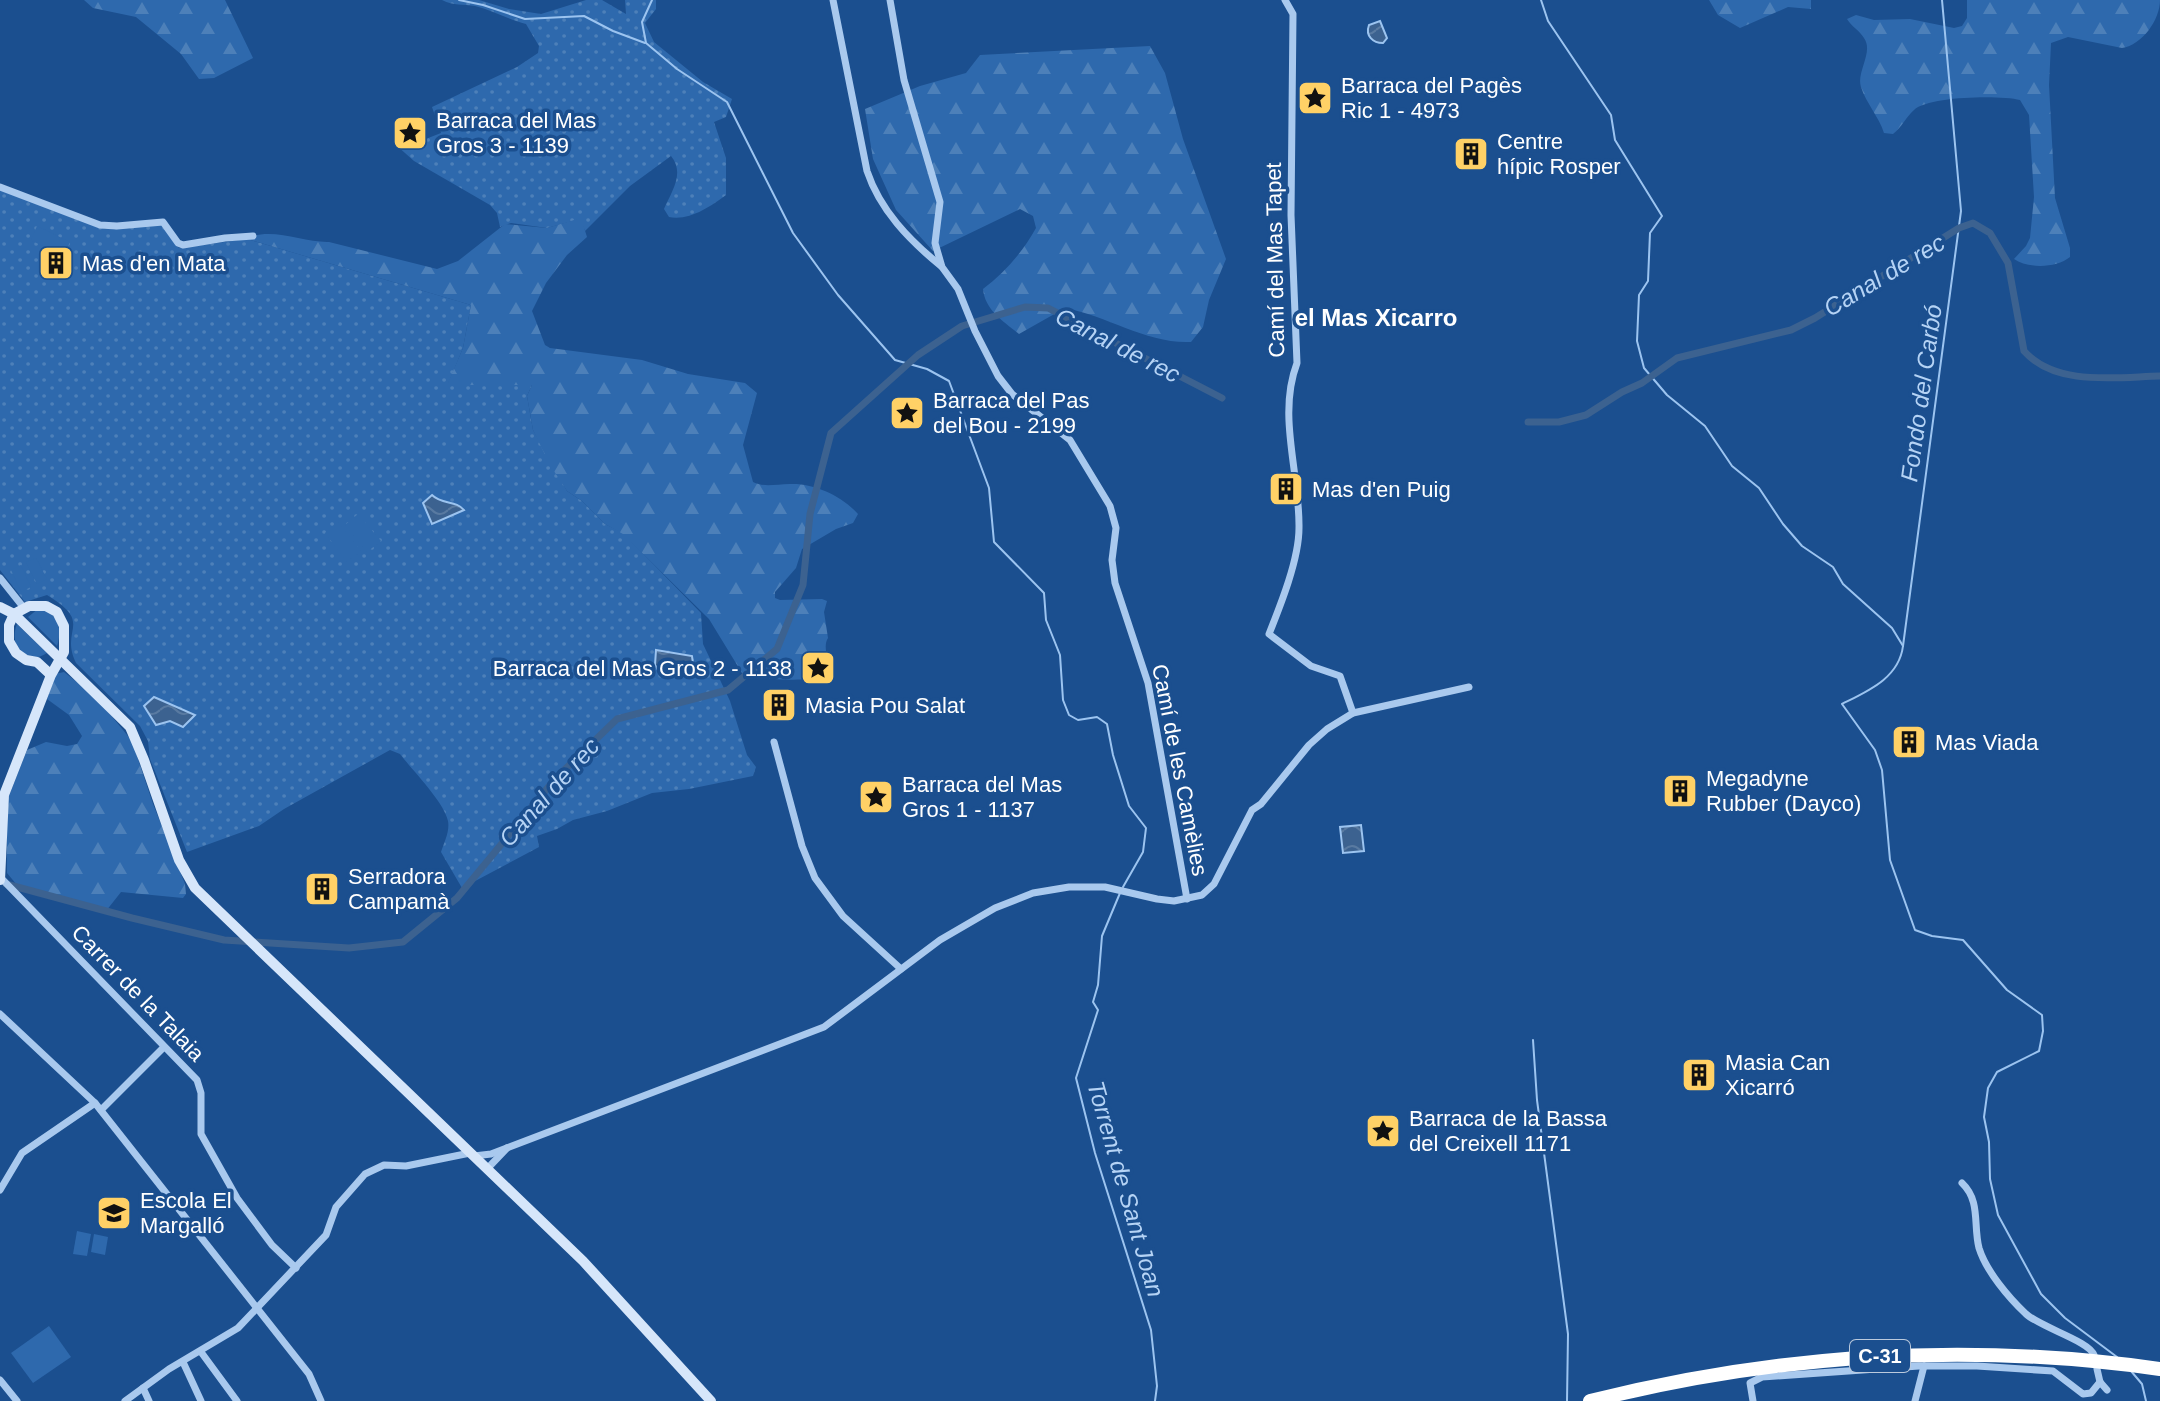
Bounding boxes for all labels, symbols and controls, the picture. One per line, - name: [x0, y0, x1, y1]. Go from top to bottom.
- place label: Barraca del Pagès Ric 1 - 4973: [1341, 73, 1522, 123]
- place icon: Barraca del Pagès Ric 1 - 4973: [1296, 79, 1334, 117]
- place label: Barraca del Mas Gros 3 - 1139: [436, 108, 596, 158]
- place icon: Barraca del Mas Gros 3 - 1139: [391, 114, 429, 152]
- place label: Centre hípic Rosper: [1497, 129, 1621, 179]
- building icon: Centre hípic Rosper: [1452, 135, 1490, 173]
- street label: Camí del Mas Tapet: [1261, 162, 1289, 358]
- water label: Canal de rec: [1819, 228, 1949, 322]
- building icon: Mas d'en Mata: [37, 244, 75, 282]
- place label: Mas d'en Mata: [82, 251, 226, 276]
- water label: Canal de rec: [1051, 302, 1185, 388]
- water label: Fondo del Carbó: [1895, 303, 1947, 483]
- district label: el Mas Xicarro: [1295, 304, 1457, 331]
- place label: Barraca del Pas del Bou - 2199: [933, 388, 1090, 438]
- place icon: Barraca del Pas del Bou - 2199: [888, 394, 926, 432]
- building icon: Mas d'en Puig: [1267, 470, 1305, 508]
- place label: Mas d'en Puig: [1312, 477, 1451, 502]
- place icon: Barraca del Mas Gros 2 - 1138: [799, 649, 837, 687]
- place label: Barraca del Mas Gros 2 - 1138: [493, 656, 792, 681]
- street label: Camí de les Camèlies: [1147, 662, 1213, 878]
- building icon: Masia Pou Salat: [760, 686, 798, 724]
- place label: Masia Pou Salat: [805, 693, 965, 718]
- building icon: Mas Viada: [1890, 723, 1928, 761]
- place label: Mas Viada: [1935, 730, 2039, 755]
- water label: Canal de rec: [493, 732, 605, 852]
- place label: Megadyne Rubber (Dayco): [1706, 766, 1861, 816]
- place label: Barraca del Mas Gros 1 - 1137: [902, 772, 1062, 822]
- building icon: Megadyne Rubber (Dayco): [1661, 772, 1699, 810]
- place icon: Barraca del Mas Gros 1 - 1137: [857, 778, 895, 816]
- place label: Serradora Campamà: [348, 864, 450, 914]
- building icon: Serradora Campamà: [303, 870, 341, 908]
- street label: Carrer de la Talaia: [67, 920, 210, 1067]
- place label: Masia Can Xicarró: [1725, 1050, 1830, 1100]
- building icon: Masia Can Xicarró: [1680, 1056, 1718, 1094]
- water label: Torrent de Sant Joan: [1082, 1078, 1170, 1300]
- place label: Barraca de la Bassa del Creixell 1171: [1409, 1106, 1608, 1156]
- place icon: Barraca de la Bassa del Creixell 1171: [1364, 1112, 1402, 1150]
- place label: Escola El Margalló: [140, 1188, 232, 1238]
- school or university icon: Escola El Margalló: [95, 1194, 133, 1232]
- road number: C-31: [1850, 1340, 1910, 1372]

